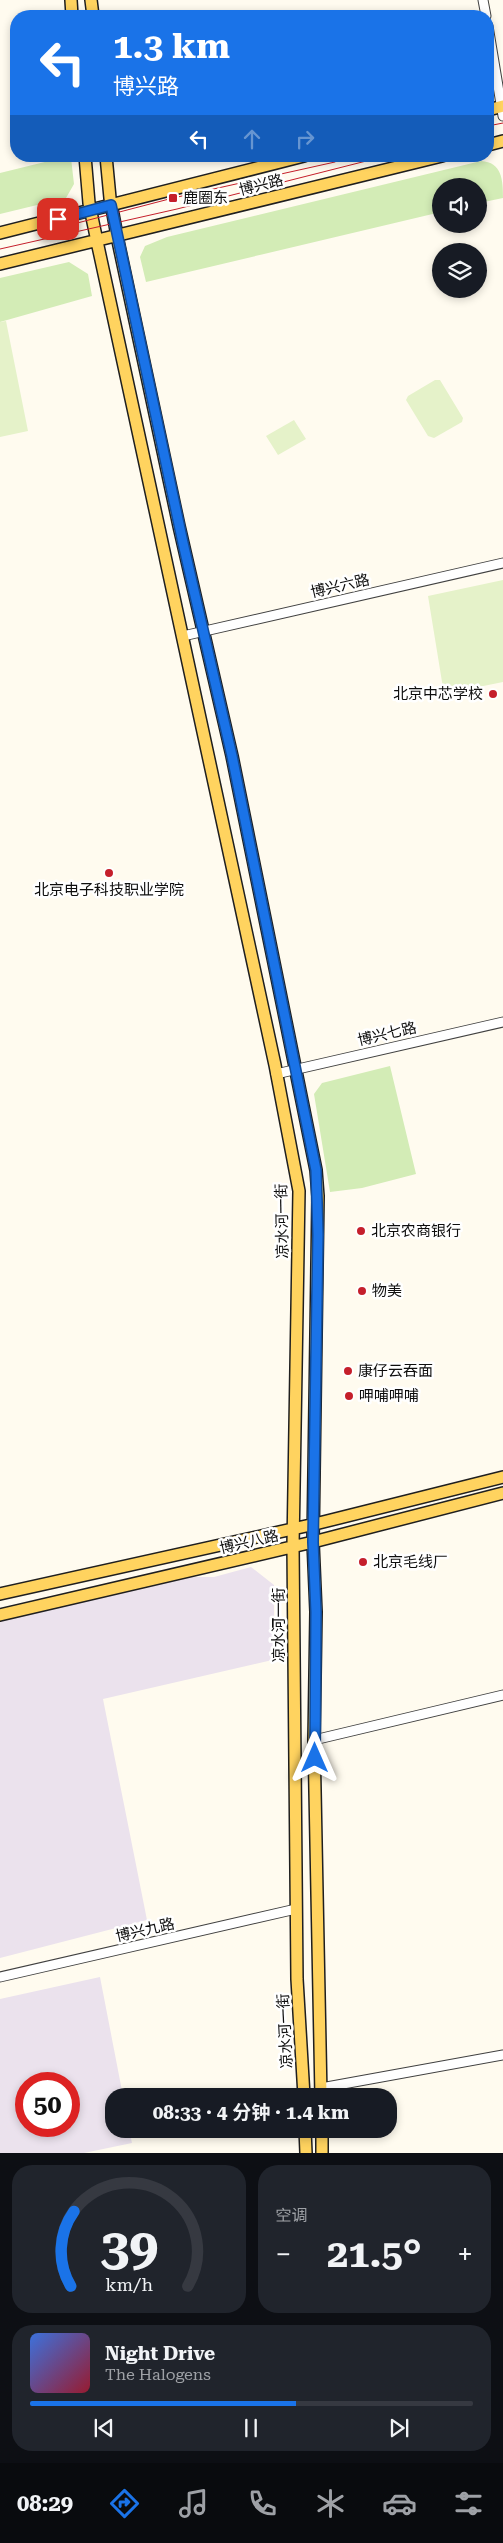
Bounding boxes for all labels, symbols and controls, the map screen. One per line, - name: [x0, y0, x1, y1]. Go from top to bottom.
- text: 1.3 km: [113, 26, 230, 67]
- icon: left: [30, 30, 95, 95]
- text: 博兴路: [113, 74, 179, 99]
- icon: left: [185, 125, 213, 153]
- icon: ahead: [238, 125, 266, 153]
- icon: right: [291, 125, 319, 153]
- street label: 博兴路: [237, 171, 285, 199]
- map controls: [432, 178, 487, 298]
- button: sound: [432, 178, 487, 233]
- place label: 鹿圈东: [183, 189, 228, 207]
- marker: 鹿圈东: [167, 192, 179, 204]
- pin: [37, 198, 79, 240]
- icon: arrive: [44, 205, 72, 233]
- button: layers: [432, 243, 487, 298]
- street label: 博兴六路: [309, 570, 371, 602]
- place label: 北京中芯学校: [393, 685, 483, 703]
- marker: 北京中芯学校: [487, 688, 499, 700]
- marker: 北京电子科技职业学院: [103, 867, 115, 879]
- place label: 北京电子科技职业学院: [34, 881, 184, 899]
- street label: 博兴七路: [356, 1018, 418, 1050]
- street label: 凉水河一街: [272, 1183, 292, 1259]
- place label: 北京农商银行: [371, 1222, 461, 1240]
- marker: 北京农商银行: [355, 1225, 367, 1237]
- place label: 物美: [372, 1282, 402, 1300]
- marker: 物美: [356, 1285, 368, 1297]
- place label: 康仔云吞面: [358, 1362, 433, 1380]
- marker: 康仔云吞面: [342, 1365, 354, 1377]
- place label: 呷哺呷哺: [359, 1387, 419, 1405]
- marker: 呷哺呷哺: [343, 1390, 355, 1402]
- street label: 博兴八路: [218, 1526, 280, 1558]
- place label: 北京毛线厂: [373, 1553, 448, 1571]
- marker: 北京毛线厂: [357, 1556, 369, 1568]
- street label: 凉水河一街: [270, 1587, 288, 1663]
- position arrow: [288, 1731, 340, 1783]
- street label: 博兴九路: [114, 1914, 176, 1946]
- street label: 凉水河一街: [274, 1993, 296, 2069]
- speed limit sign: 50: [15, 2072, 80, 2137]
- text: 08:33 · 4 分钟 · 1.4 km: [153, 2101, 349, 2124]
- text: 空调: [276, 2206, 308, 2225]
- text: 39: [100, 2217, 158, 2278]
- text: 21.5°: [327, 2232, 422, 2276]
- text: −: [276, 2238, 291, 2271]
- text: +: [457, 2238, 473, 2271]
- text: km/h: [105, 2274, 153, 2295]
- text: Night Drive: [105, 2342, 215, 2365]
- text: The Halogens: [105, 2365, 211, 2384]
- icon: previous: [90, 2414, 118, 2442]
- icon: pause: [237, 2414, 265, 2442]
- icon: next: [385, 2414, 413, 2442]
- icon: directions: [107, 2486, 142, 2521]
- icon: music: [176, 2486, 211, 2521]
- icon: phone: [245, 2486, 280, 2521]
- icon: climate: [313, 2486, 348, 2521]
- icon: car: [382, 2486, 417, 2521]
- icon: filters: [451, 2486, 486, 2521]
- text: 08:29: [17, 2491, 73, 2516]

